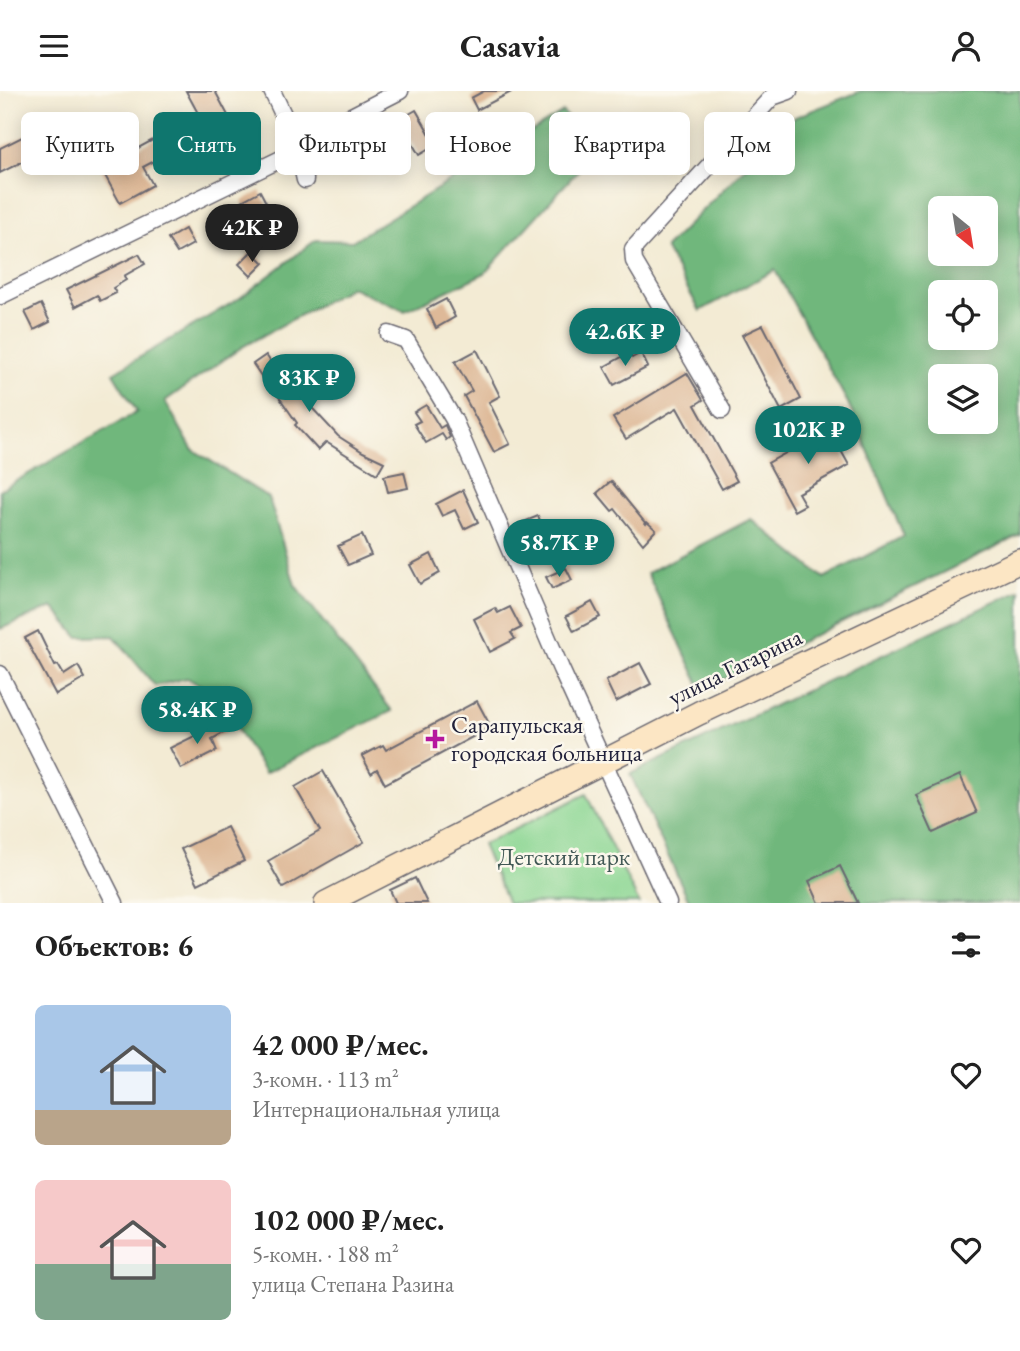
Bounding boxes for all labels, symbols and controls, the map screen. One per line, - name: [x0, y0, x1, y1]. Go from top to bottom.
- text: Casavia: [460, 25, 560, 67]
- icon: menu: [35, 27, 73, 65]
- icon: person: [947, 27, 985, 65]
- chip: Купить: [21, 112, 139, 175]
- chip: Снять: [153, 112, 261, 175]
- chip: Фильтры: [275, 112, 411, 175]
- chip: Новое: [425, 112, 535, 175]
- chip: Квартира: [549, 112, 690, 175]
- chip: Дом: [704, 112, 795, 175]
- north arrow: [928, 196, 998, 266]
- map controls: [928, 196, 998, 434]
- pin: 42K ₽: [203, 205, 301, 264]
- text: 42K ₽: [221, 212, 283, 242]
- button: locate: [928, 280, 998, 350]
- pin: 42.6K ₽: [560, 309, 690, 368]
- text: 42.6K ₽: [585, 316, 665, 346]
- pin: 83K ₽: [260, 355, 358, 414]
- text: 83K ₽: [278, 362, 340, 392]
- button: layers: [928, 364, 998, 434]
- pin: 102K ₽: [751, 407, 865, 466]
- text: 102K ₽: [771, 414, 845, 444]
- pin: 58.7K ₽: [494, 519, 624, 579]
- text: 58.7K ₽: [519, 527, 599, 557]
- street label: улица Гагарина: [663, 621, 807, 712]
- pin: 58.4K ₽: [132, 687, 262, 746]
- text: 58.4K ₽: [157, 694, 237, 724]
- place label: Сарапульская городская больница: [451, 709, 643, 768]
- marker: Сарапульская городская больница: [425, 729, 445, 749]
- park label: Детский парк: [498, 841, 631, 872]
- text: Объектов: 6: [35, 926, 193, 965]
- icon: filters: [947, 926, 985, 964]
- text: 42 000 ₽/мес.: [252, 1025, 429, 1064]
- icon: home: [91, 1033, 175, 1117]
- icon: heart: [947, 1056, 985, 1094]
- text: 3-комн. · 113 m²: [252, 1064, 399, 1094]
- text: Интернациональная улица: [252, 1094, 500, 1124]
- text: 102 000 ₽/мес.: [252, 1200, 445, 1239]
- icon: home: [91, 1208, 175, 1292]
- icon: heart: [947, 1231, 985, 1269]
- text: 5-комн. · 188 m²: [252, 1239, 399, 1269]
- text: улица Степана Разина: [252, 1269, 454, 1299]

